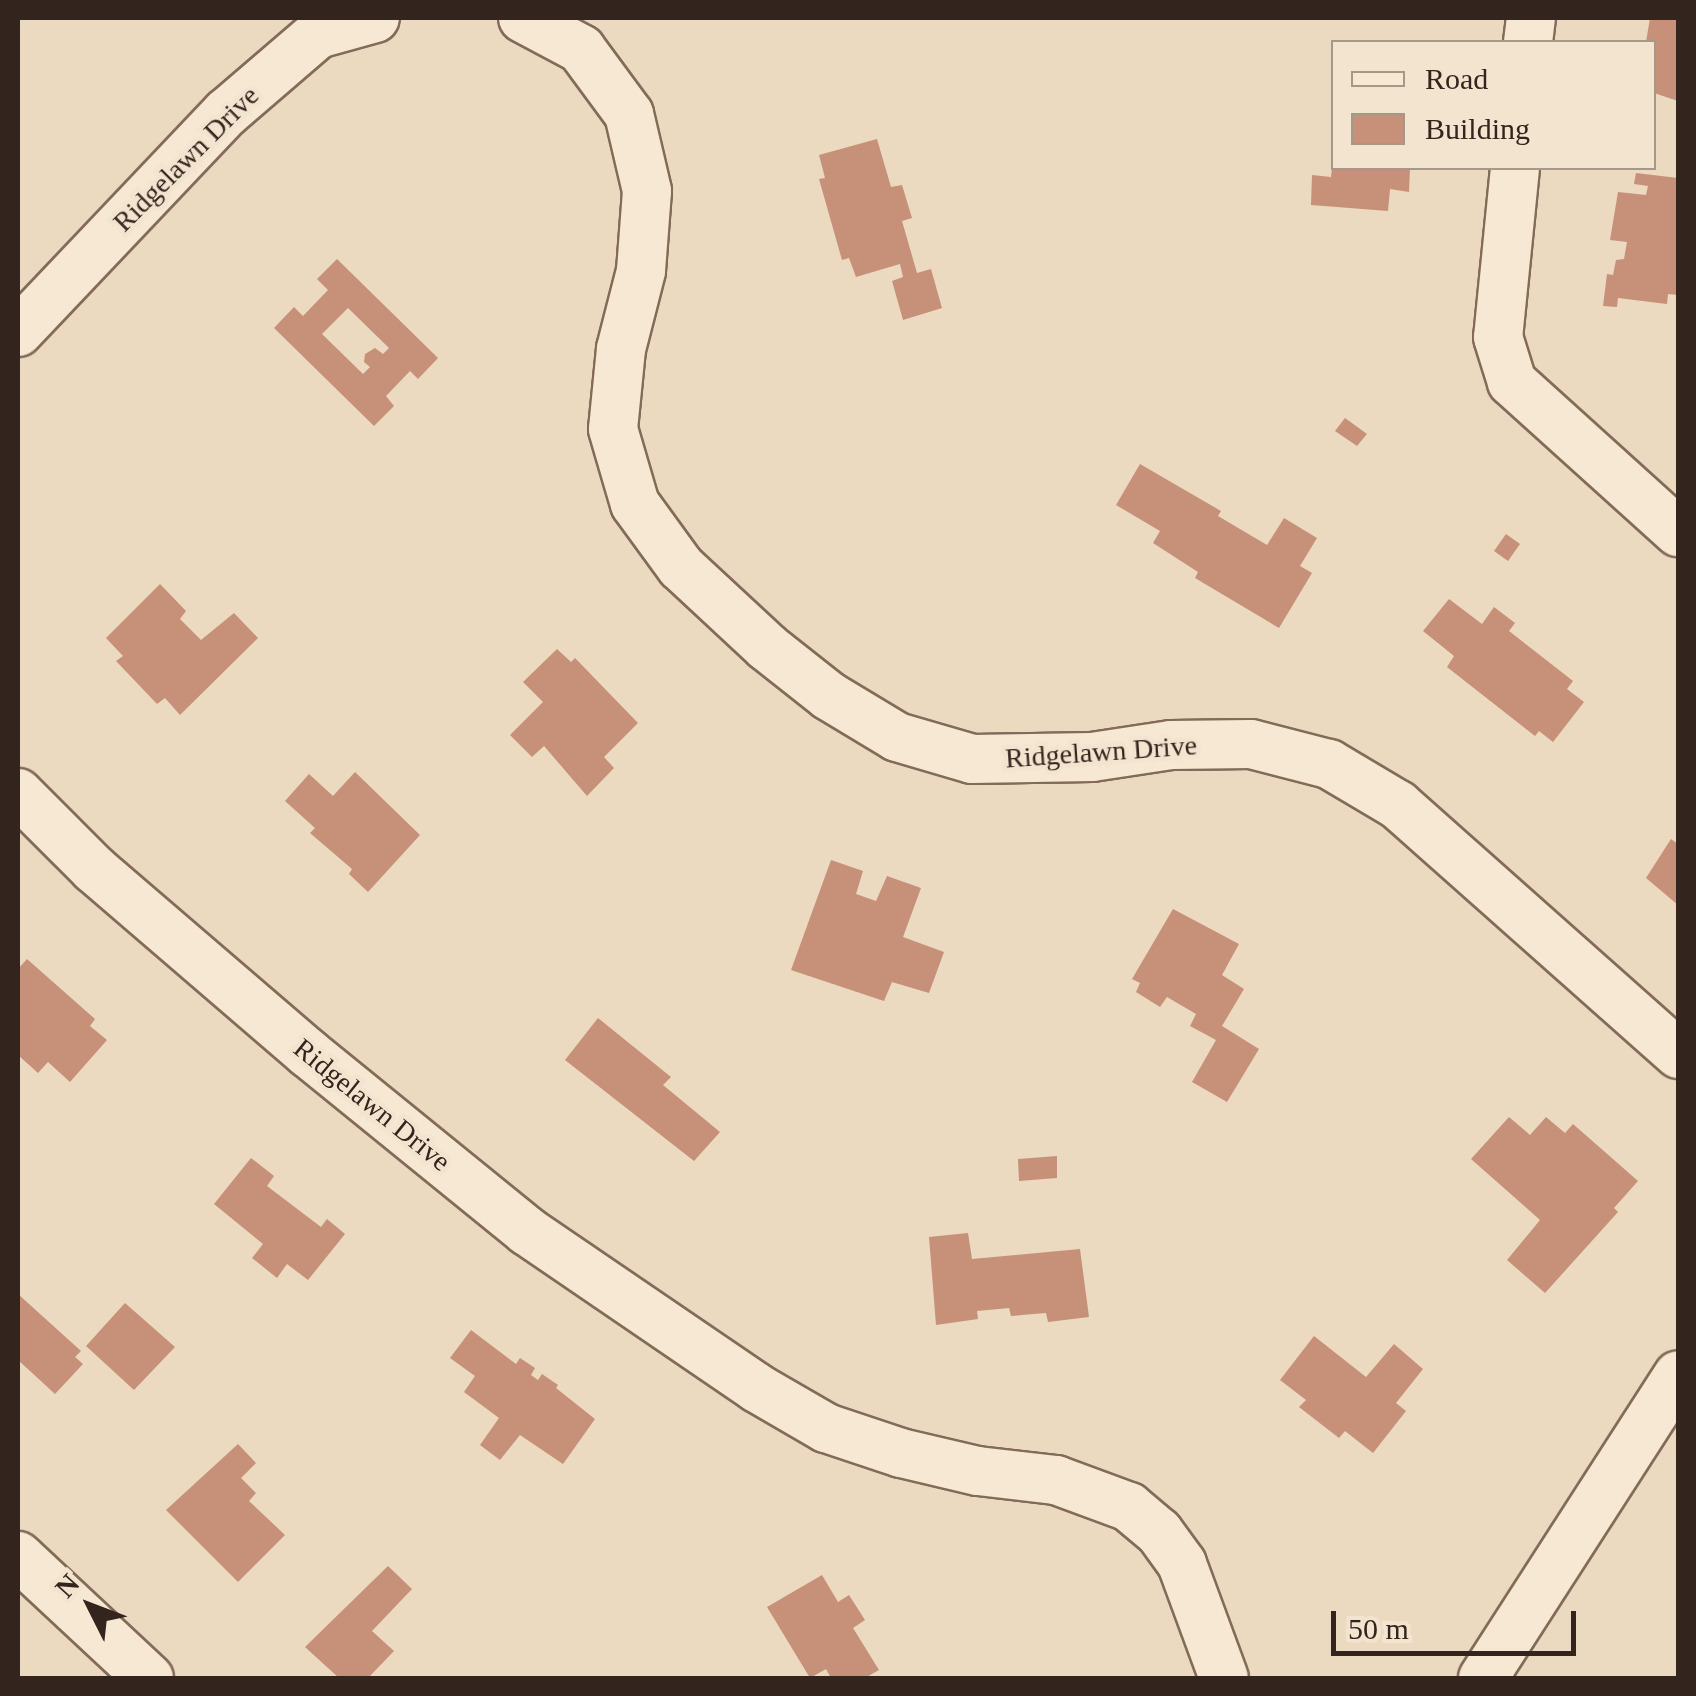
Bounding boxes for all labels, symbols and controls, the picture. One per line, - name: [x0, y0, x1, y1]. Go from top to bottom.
- legend: [1331, 40, 1656, 170]
- text: Road: [1425, 62, 1488, 95]
- street label: Ridgelawn Drive: [106, 79, 266, 239]
- text: Building: [1425, 112, 1530, 145]
- street label: Ridgelawn Drive: [1004, 729, 1198, 775]
- street label: Ridgelawn Drive: [287, 1032, 457, 1178]
- north arrow: [40, 1556, 140, 1656]
- text: N: [49, 1568, 86, 1603]
- scale bar: [1336, 1591, 1581, 1653]
- text: 50 m: [1348, 1612, 1409, 1645]

